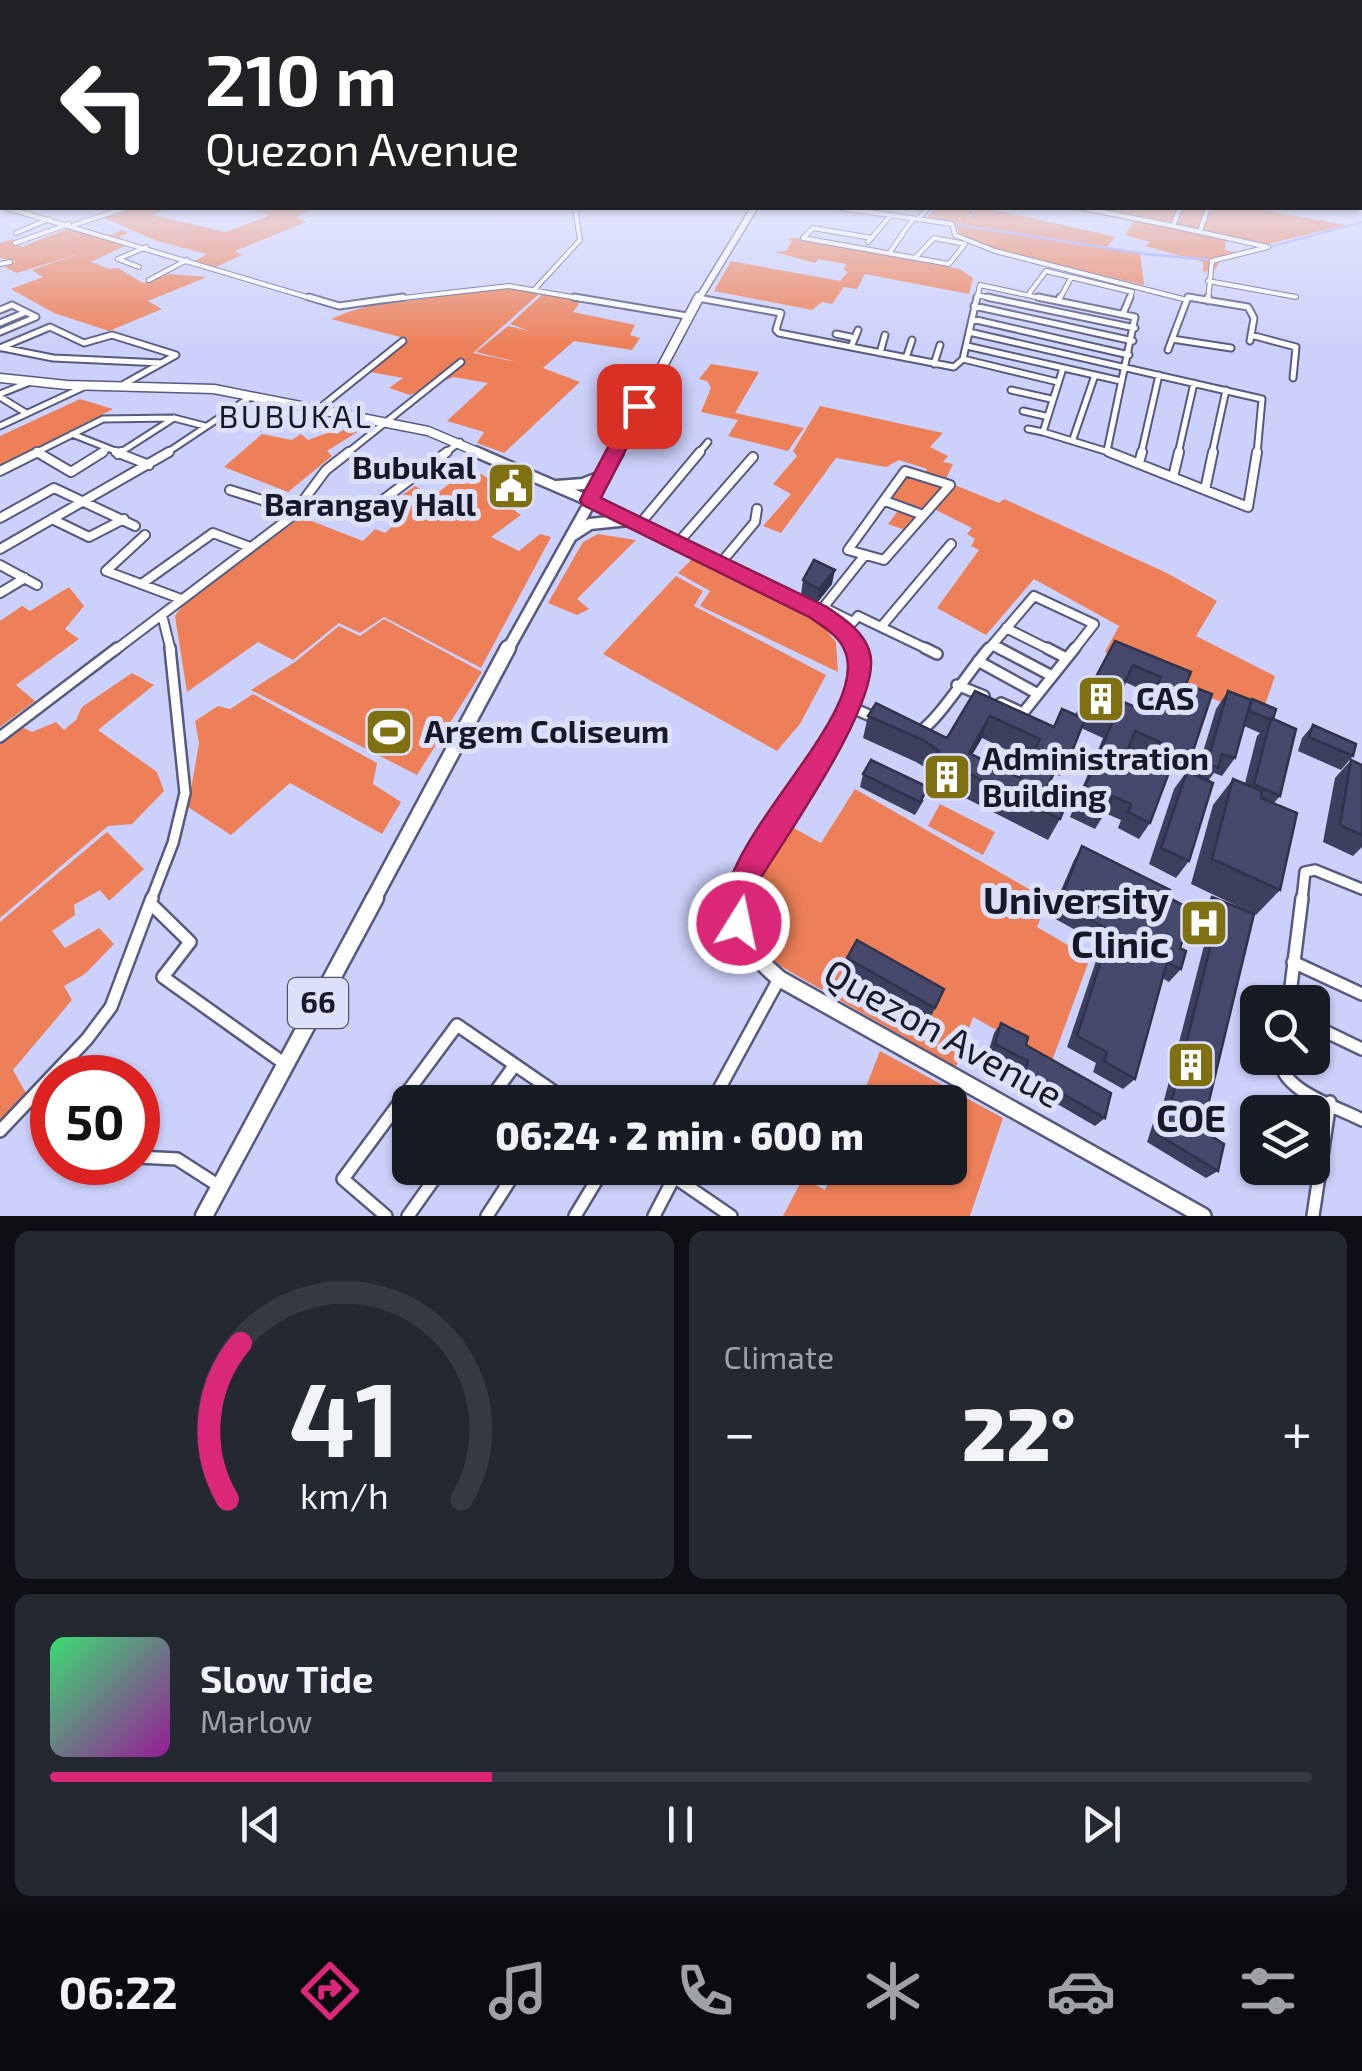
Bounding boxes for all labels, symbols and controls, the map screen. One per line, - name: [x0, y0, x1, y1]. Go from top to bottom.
- text: 210 m: [205, 36, 397, 120]
- icon: left: [40, 40, 170, 170]
- text: Quezon Avenue: [205, 121, 519, 175]
- pin: [597, 364, 682, 449]
- icon: arrive: [612, 379, 667, 434]
- district label: BUBUKAL: [218, 396, 374, 434]
- place label: Bubukal Barangay Hall: [264, 447, 476, 523]
- public building icon: Bubukal Barangay Hall: [485, 460, 537, 512]
- building icon: CAS: [1075, 673, 1127, 725]
- place label: CAS: [1136, 678, 1194, 716]
- sports icon: Argem Coliseum: [363, 706, 415, 758]
- place label: Argem Coliseum: [424, 711, 669, 749]
- place label: Administration Building: [982, 738, 1209, 813]
- building icon: Administration Building: [921, 751, 973, 803]
- position arrow: [687, 871, 791, 975]
- place label: University Clinic: [983, 876, 1169, 966]
- hospital icon: University Clinic: [1178, 897, 1230, 949]
- street label: Quezon Avenue: [817, 948, 1071, 1117]
- road number: 66: [288, 978, 348, 1028]
- map controls: [1240, 985, 1330, 1185]
- button: search: [1240, 985, 1330, 1075]
- building icon: COE: [1165, 1039, 1217, 1091]
- speed limit sign: 50: [30, 1055, 160, 1185]
- place label: COE: [1156, 1094, 1226, 1140]
- button: layers: [1240, 1095, 1330, 1185]
- text: 06:24 · 2 min · 600 m: [495, 1112, 864, 1158]
- text: Climate: [724, 1337, 834, 1375]
- text: 41: [289, 1353, 400, 1478]
- text: 22°: [962, 1386, 1076, 1476]
- text: −: [724, 1398, 756, 1464]
- text: +: [1282, 1398, 1312, 1464]
- text: km/h: [300, 1473, 389, 1516]
- text: Slow Tide: [200, 1655, 373, 1701]
- text: Marlow: [200, 1701, 312, 1739]
- icon: previous: [233, 1797, 288, 1852]
- icon: pause: [653, 1797, 708, 1852]
- icon: next: [1074, 1797, 1129, 1852]
- icon: directions: [295, 1956, 365, 2026]
- icon: music: [483, 1956, 553, 2026]
- icon: phone: [670, 1956, 740, 2026]
- icon: climate: [858, 1956, 928, 2026]
- icon: car: [1046, 1956, 1116, 2026]
- icon: filters: [1233, 1956, 1303, 2026]
- text: 06:22: [59, 1964, 178, 2018]

